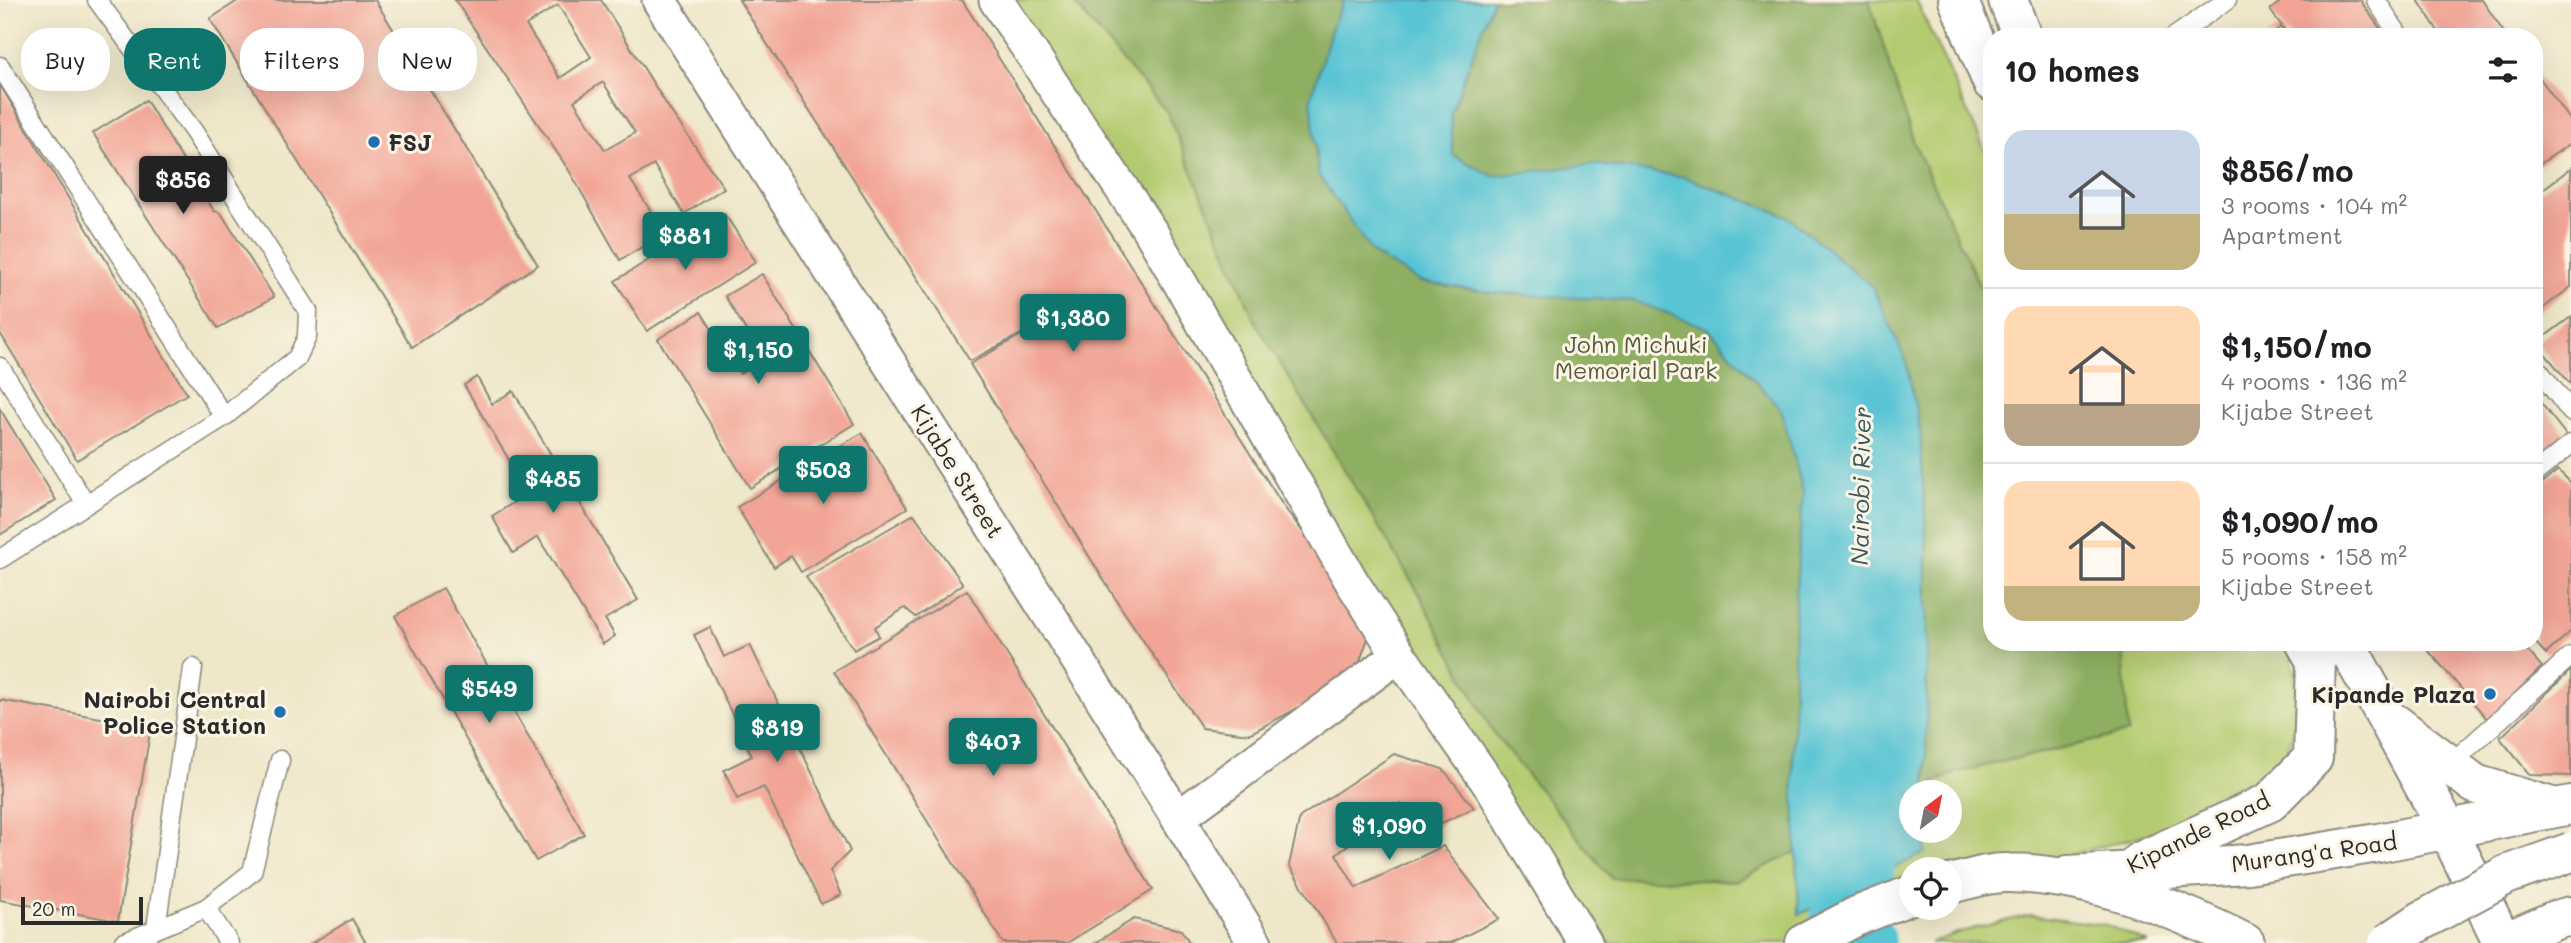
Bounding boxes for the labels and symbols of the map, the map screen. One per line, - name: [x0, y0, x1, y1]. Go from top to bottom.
- place label: FSJ: [388, 127, 432, 157]
- marker: FSJ: [366, 134, 382, 150]
- pin: $856: [142, 156, 224, 216]
- pin: $881: [644, 212, 726, 272]
- pin: $1,380: [1016, 294, 1130, 354]
- pin: $1,150: [701, 326, 815, 386]
- park label: John Michuki Memorial Park: [1555, 329, 1717, 385]
- street label: Kijabe Street: [905, 398, 1011, 544]
- water label: Nairobi River: [1843, 406, 1877, 566]
- pin: $503: [782, 447, 864, 506]
- pin: $485: [512, 456, 594, 515]
- pin: $549: [448, 666, 530, 725]
- place label: Kipande Plaza: [2312, 679, 2476, 709]
- place label: Nairobi Central Police Station: [84, 684, 266, 740]
- marker: Kipande Plaza: [2482, 686, 2498, 702]
- marker: Nairobi Central Police Station: [272, 704, 288, 720]
- pin: $819: [736, 704, 818, 764]
- pin: $407: [952, 718, 1034, 778]
- north arrow: [1899, 780, 1962, 844]
- street label: Kipande Road: [2121, 784, 2275, 880]
- pin: $1,090: [1332, 802, 1446, 862]
- street label: Murang'a Road: [2229, 826, 2399, 878]
- scale bar: [21, 894, 144, 926]

